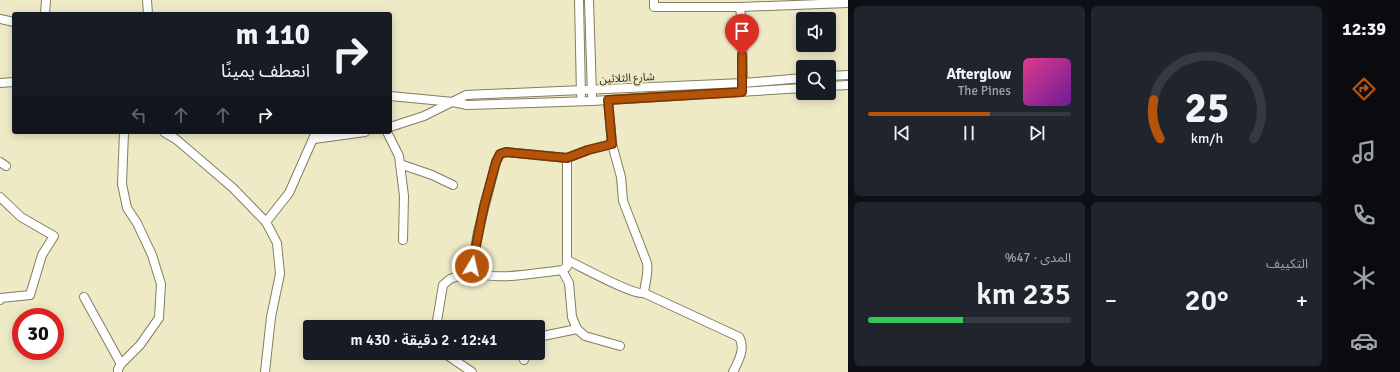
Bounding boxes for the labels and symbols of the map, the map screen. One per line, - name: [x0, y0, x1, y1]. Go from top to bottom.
- pin: [725, 14, 759, 55]
- street label: شارع الثلاثين: [599, 70, 655, 87]
- position arrow: [451, 245, 493, 287]
- speed limit sign: 30: [12, 308, 64, 360]

